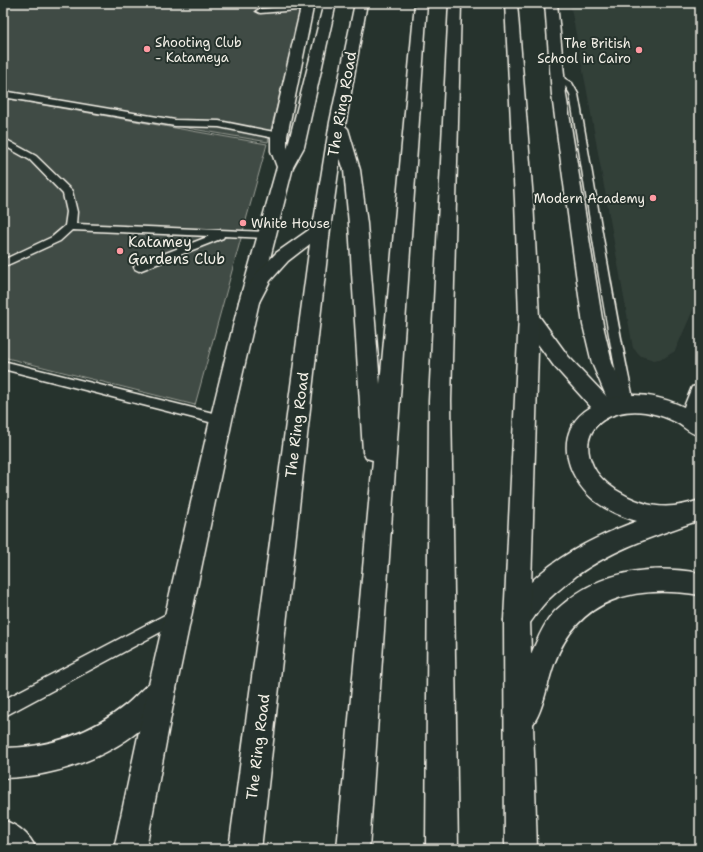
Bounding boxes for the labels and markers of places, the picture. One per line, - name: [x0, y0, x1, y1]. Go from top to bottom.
- place label: Shooting Club - Katameya: [155, 34, 242, 66]
- place label: The British School in Cairo: [537, 35, 631, 67]
- marker: Shooting Club - Katameya: [142, 44, 152, 54]
- marker: The British School in Cairo: [634, 45, 644, 55]
- place label: Modern Academy: [534, 190, 645, 207]
- marker: Modern Academy: [648, 193, 658, 203]
- place label: White House: [251, 215, 330, 232]
- marker: White House: [238, 218, 248, 228]
- place label: Katamey Gardens Club: [128, 232, 225, 269]
- marker: Katamey Gardens Club: [115, 246, 125, 256]

